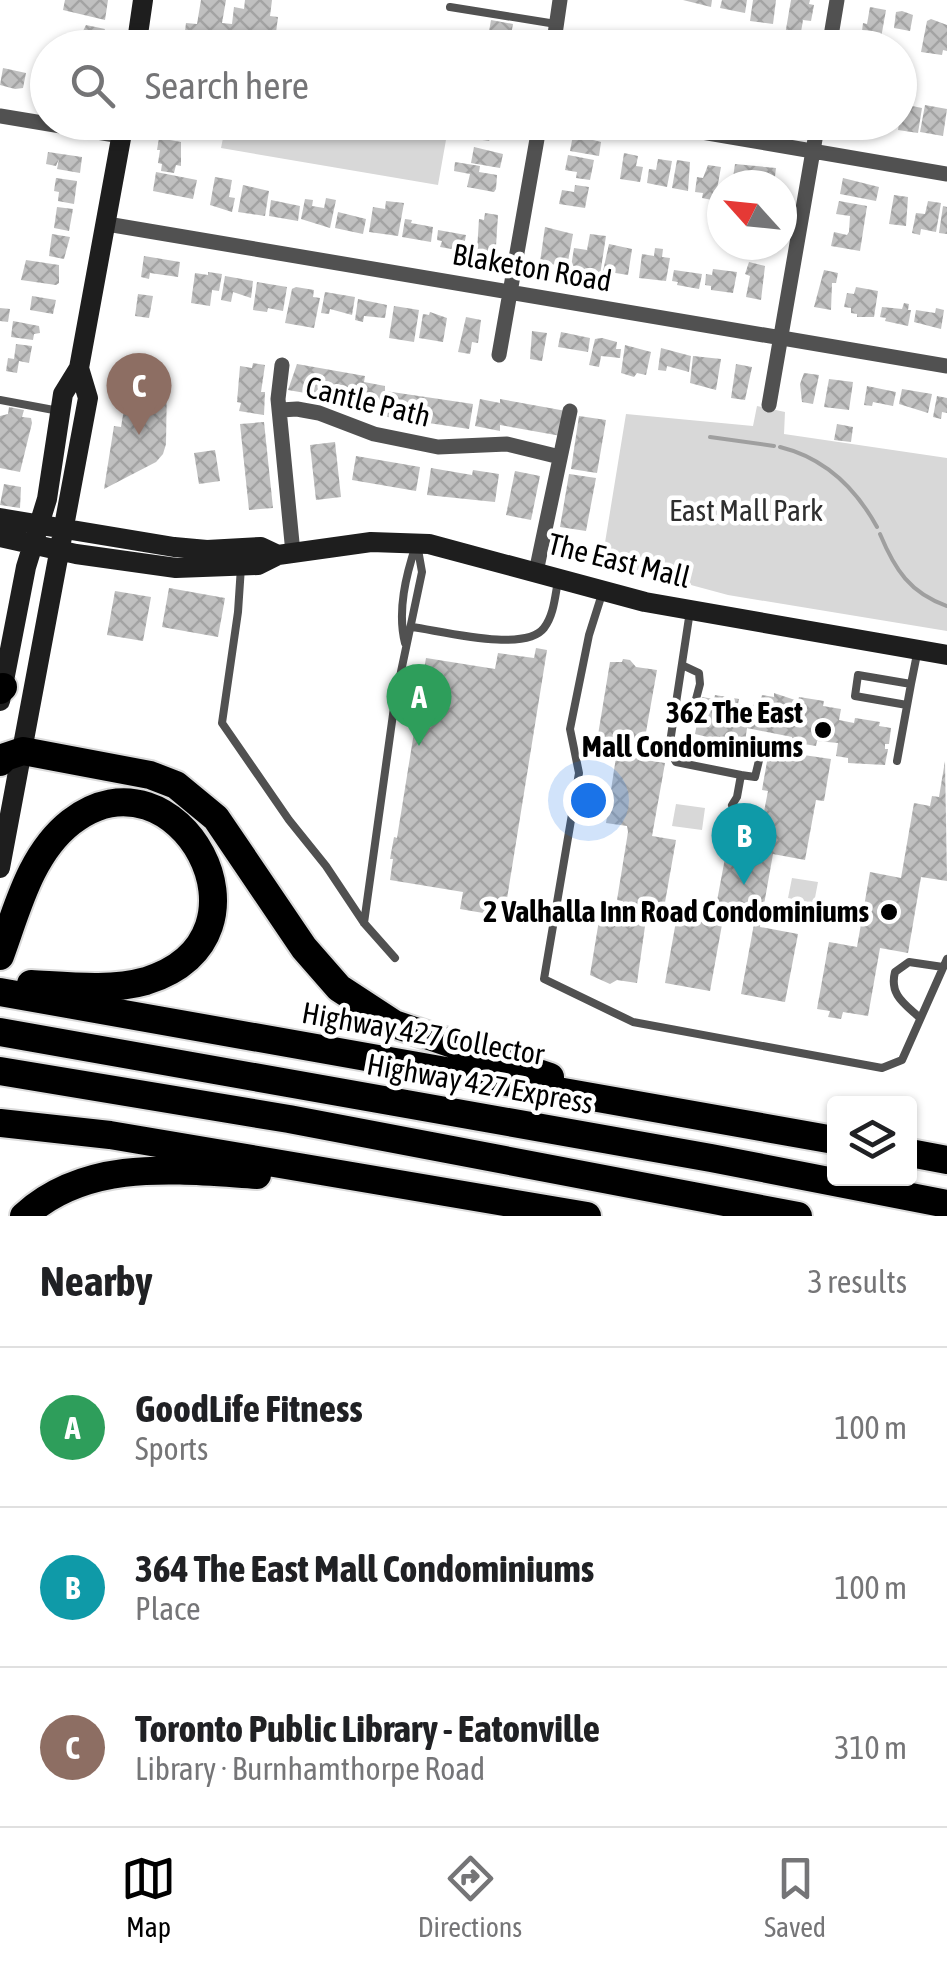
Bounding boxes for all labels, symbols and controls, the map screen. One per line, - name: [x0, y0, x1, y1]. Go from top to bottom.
- search box: [30, 30, 917, 140]
- icon: search: [65, 58, 120, 113]
- text: Search here: [145, 64, 309, 107]
- north arrow: [707, 170, 797, 260]
- street label: Blaketon Road: [450, 236, 614, 298]
- pin: C: [106, 352, 172, 435]
- street label: Cantle Path: [302, 369, 434, 433]
- park label: East Mall Park: [669, 493, 823, 527]
- street label: The East Mall: [545, 526, 694, 594]
- pin: A: [386, 664, 452, 746]
- place label: 362 The East Mall Condominiums: [582, 695, 803, 763]
- marker: 362 The East Mall Condominiums: [812, 719, 834, 741]
- your location: [563, 775, 614, 826]
- pin: B: [712, 802, 776, 885]
- place label: 2 Valhalla Inn Road Condominiums: [483, 894, 869, 928]
- marker: 2 Valhalla Inn Road Condominiums: [878, 901, 900, 923]
- street label: Highway 427 Collector: [299, 995, 548, 1071]
- street label: Highway 427 Express: [364, 1046, 596, 1120]
- map controls: [827, 1096, 917, 1186]
- button: layers: [827, 1096, 917, 1186]
- text: Nearby: [40, 1257, 153, 1305]
- text: 3 results: [808, 1263, 907, 1300]
- text: GoodLife Fitness: [135, 1387, 363, 1430]
- text: A: [65, 1409, 80, 1446]
- text: 100 m: [834, 1409, 907, 1446]
- text: Sports: [135, 1430, 208, 1467]
- text: 364 The East Mall Condominiums: [135, 1547, 594, 1590]
- text: B: [65, 1569, 80, 1606]
- text: 100 m: [834, 1569, 907, 1606]
- text: Place: [135, 1590, 200, 1627]
- text: Toronto Public Library - Eatonville: [135, 1707, 600, 1750]
- text: C: [65, 1729, 80, 1766]
- text: 310 m: [834, 1729, 907, 1766]
- text: Library · Burnhamthorpe Road: [135, 1750, 485, 1787]
- tab: Map: [121, 1851, 176, 1943]
- tab: Directions: [418, 1851, 522, 1943]
- tab: Saved: [764, 1851, 826, 1943]

